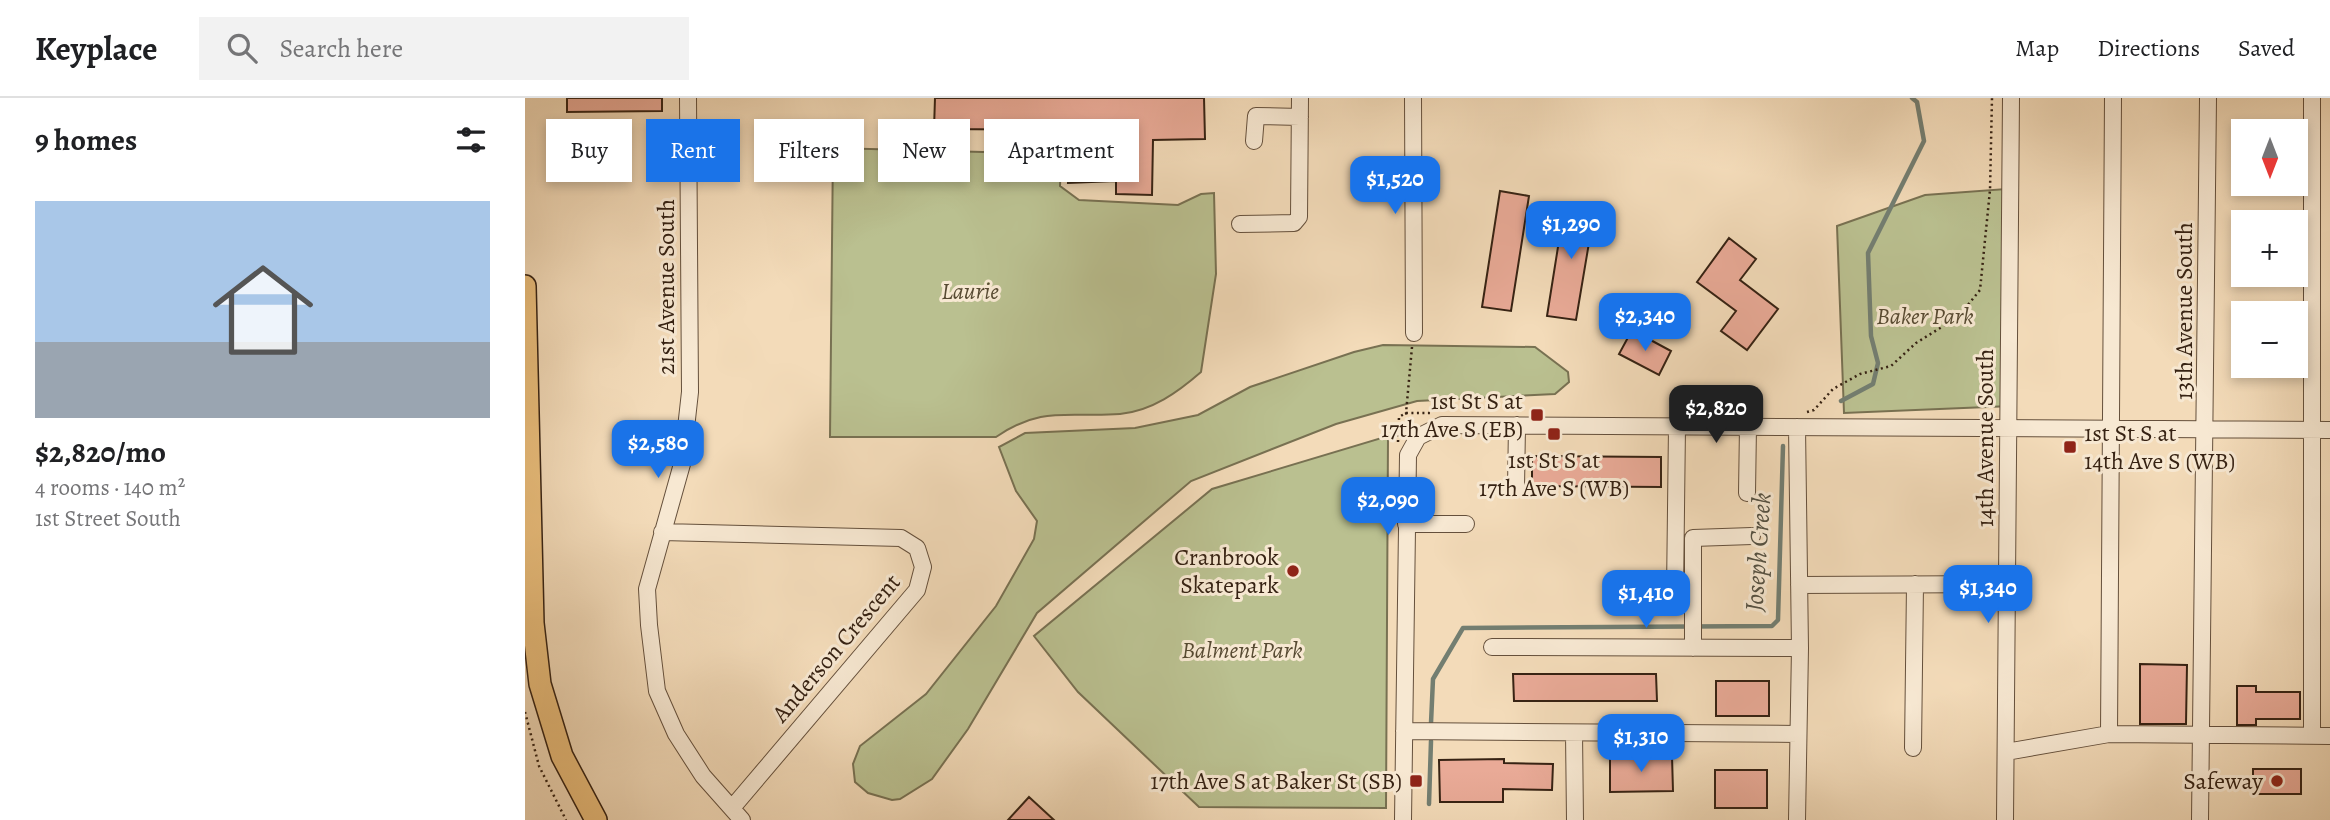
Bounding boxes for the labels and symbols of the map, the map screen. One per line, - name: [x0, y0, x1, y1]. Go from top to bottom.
- north arrow: [2231, 119, 2308, 196]
- pin: $1,520: [1338, 156, 1452, 216]
- street label: 21st Avenue South: [650, 199, 682, 375]
- pin: $1,290: [1514, 202, 1628, 261]
- street label: 13th Avenue South: [2168, 222, 2200, 400]
- park label: Laurie: [941, 275, 999, 307]
- pin: $2,340: [1588, 294, 1702, 353]
- park label: Baker Park: [1876, 300, 1974, 332]
- street label: 14th Avenue South: [1969, 348, 2001, 527]
- place label: 1st St S at 17th Ave S (EB): [1381, 385, 1523, 445]
- pin: $2,820: [1659, 386, 1773, 445]
- marker: 1st St S at 17th Ave S (EB): [1529, 407, 1545, 423]
- place label: 1st St S at 14th Ave S (WB): [2084, 417, 2235, 477]
- pin: $2,580: [601, 420, 715, 480]
- marker: 1st St S at 17th Ave S (WB): [1546, 426, 1562, 442]
- marker: 1st St S at 14th Ave S (WB): [2062, 439, 2078, 455]
- place label: 1st St S at 17th Ave S (WB): [1479, 444, 1629, 504]
- pin: $2,090: [1331, 478, 1445, 537]
- water label: Joseph Creek: [1736, 491, 1780, 614]
- place label: Cranbrook Skatepark: [1174, 541, 1279, 601]
- marker: Cranbrook Skatepark: [1285, 563, 1301, 579]
- pin: $1,340: [1931, 566, 2045, 625]
- street label: Anderson Crescent: [764, 567, 908, 730]
- pin: $1,410: [1589, 570, 1703, 630]
- park label: Balment Park: [1181, 634, 1303, 666]
- pin: $1,310: [1584, 714, 1698, 774]
- place label: 17th Ave S at Baker St (SB): [1150, 765, 1402, 797]
- place label: Safeway: [2183, 765, 2263, 797]
- marker: 17th Ave S at Baker St (SB): [1408, 773, 1424, 789]
- marker: Safeway: [2269, 773, 2285, 789]

